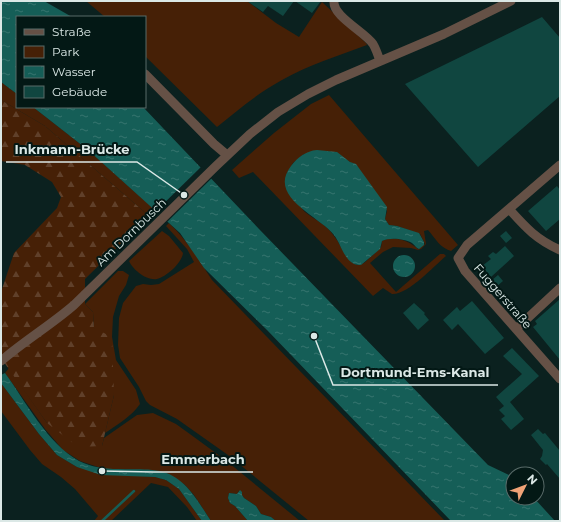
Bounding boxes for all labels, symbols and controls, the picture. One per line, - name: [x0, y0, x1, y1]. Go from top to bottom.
- legend: [16, 16, 146, 108]
- text: Straße: [52, 24, 91, 39]
- text: Park: [52, 44, 80, 59]
- text: Wasser: [52, 64, 96, 79]
- text: Gebäude: [52, 84, 107, 99]
- callout: Inkmann-Brücke: [6, 137, 137, 162]
- text: Inkmann-Brücke: [15, 141, 129, 157]
- street label: Am Dornbusch: [93, 195, 169, 269]
- street label: Fuggerstraße: [471, 260, 535, 332]
- callout: Dortmund-Ems-Kanal: [333, 360, 498, 385]
- text: Dortmund-Ems-Kanal: [340, 364, 490, 380]
- callout: Emmerbach: [153, 447, 253, 472]
- text: Emmerbach: [161, 451, 245, 467]
- north arrow: [505, 466, 545, 506]
- text: N: [524, 471, 541, 487]

